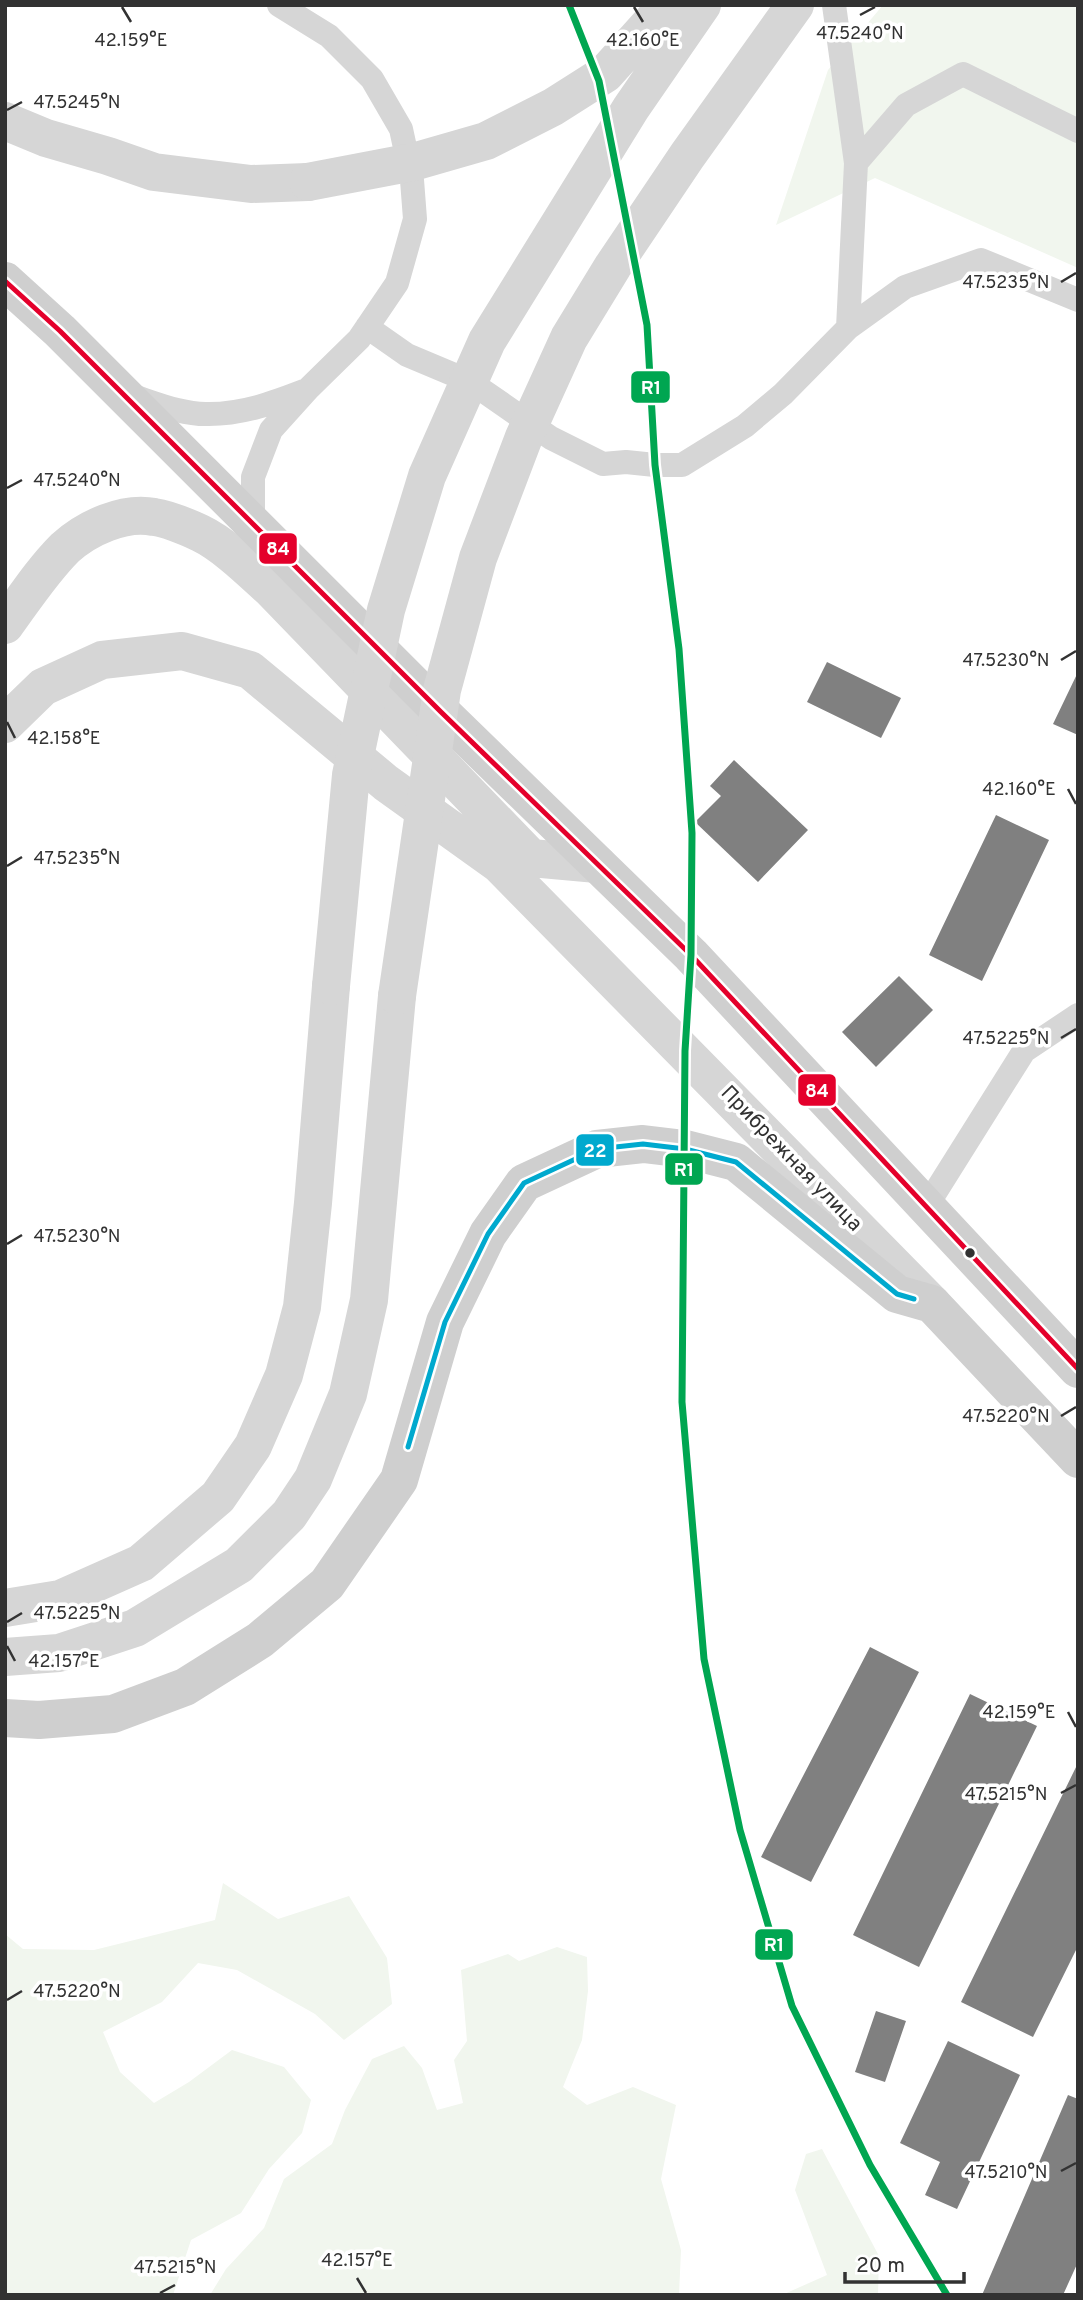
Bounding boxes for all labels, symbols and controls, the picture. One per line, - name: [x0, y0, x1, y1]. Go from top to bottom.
- text: 47.5240°N: [816, 23, 904, 46]
- text: 42.159°E: [95, 30, 167, 53]
- text: 42.160°E: [606, 30, 680, 53]
- text: 47.5245°N: [33, 92, 121, 115]
- text: 47.5235°N: [963, 272, 1049, 295]
- line badge: R1: [630, 370, 671, 404]
- text: R1: [641, 377, 661, 401]
- text: 47.5240°N: [33, 470, 121, 493]
- line badge: 84: [258, 532, 298, 565]
- text: 84: [266, 538, 290, 562]
- text: 47.5230°N: [962, 650, 1050, 673]
- text: 42.158°E: [27, 728, 101, 751]
- text: 42.160°E: [982, 779, 1056, 802]
- text: 47.5235°N: [34, 848, 120, 871]
- text: 47.5225°N: [962, 1028, 1050, 1051]
- line badge: 84: [797, 1073, 837, 1107]
- street label: Прибрежная улица: [714, 1080, 868, 1238]
- text: 84: [805, 1080, 829, 1104]
- line badge: 22: [575, 1133, 615, 1167]
- text: 22: [583, 1140, 607, 1164]
- line badge: R1: [664, 1152, 704, 1186]
- text: R1: [674, 1159, 694, 1183]
- text: 47.5230°N: [33, 1226, 121, 1249]
- unlabelled marker: [963, 1246, 977, 1260]
- text: 47.5220°N: [962, 1406, 1050, 1429]
- text: 47.5225°N: [33, 1603, 121, 1626]
- text: 42.157°E: [28, 1651, 100, 1674]
- text: 42.159°E: [983, 1702, 1055, 1725]
- text: 47.5215°N: [965, 1784, 1047, 1807]
- line badge: R1: [754, 1928, 794, 1961]
- text: R1: [764, 1934, 784, 1958]
- text: 47.5220°N: [33, 1981, 121, 2004]
- text: 47.5210°N: [964, 2162, 1048, 2185]
- scale bar: [845, 2240, 964, 2284]
- text: 42.157°E: [321, 2250, 393, 2273]
- text: 20 m: [856, 2253, 905, 2280]
- text: 47.5215°N: [134, 2257, 216, 2280]

